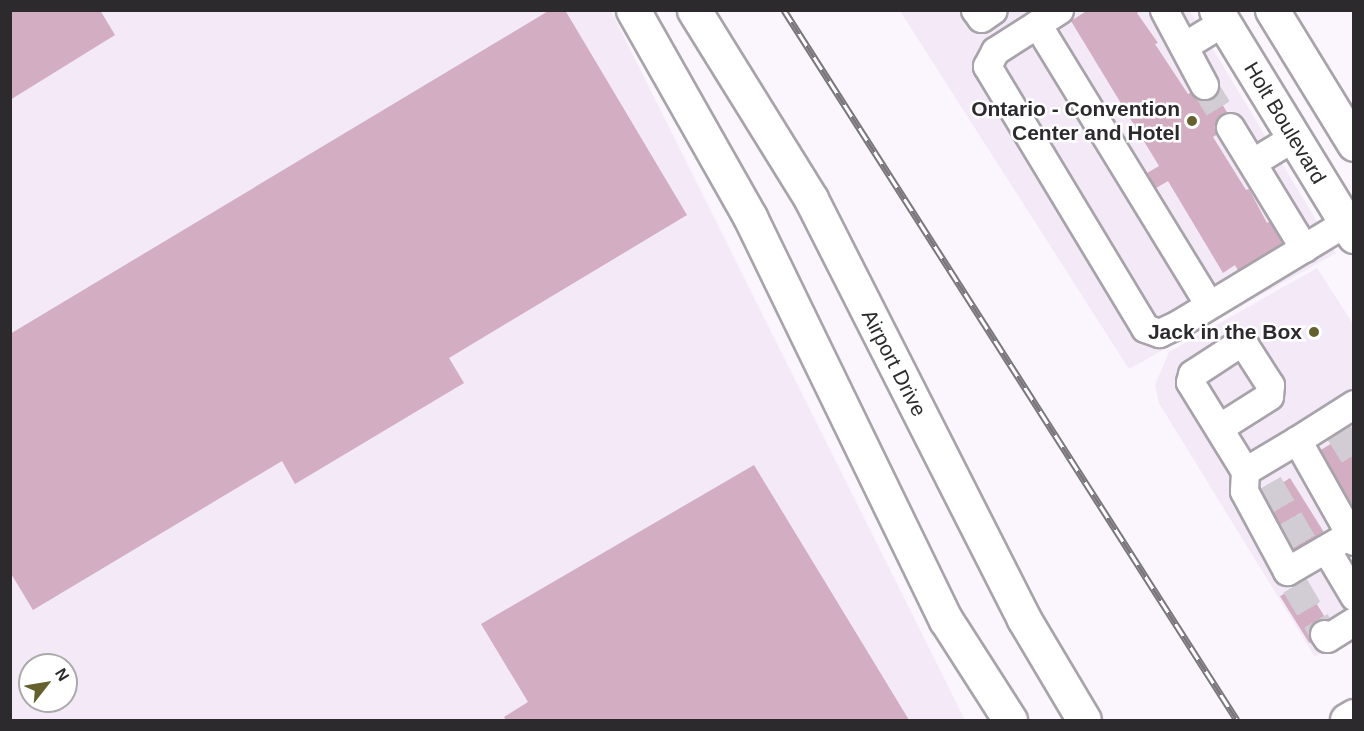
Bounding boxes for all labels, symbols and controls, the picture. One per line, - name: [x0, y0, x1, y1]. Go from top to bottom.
- street label: Holt Boulevard: [1239, 57, 1331, 189]
- place label: Ontario - Convention Center and Hotel: [971, 96, 1180, 146]
- marker: Ontario - Convention Center and Hotel: [1185, 114, 1199, 128]
- street label: Airport Drive: [856, 305, 932, 421]
- place label: Jack in the Box: [1148, 319, 1302, 345]
- marker: Jack in the Box: [1307, 325, 1321, 339]
- north arrow: [18, 653, 78, 713]
- text: N: [52, 665, 72, 684]

